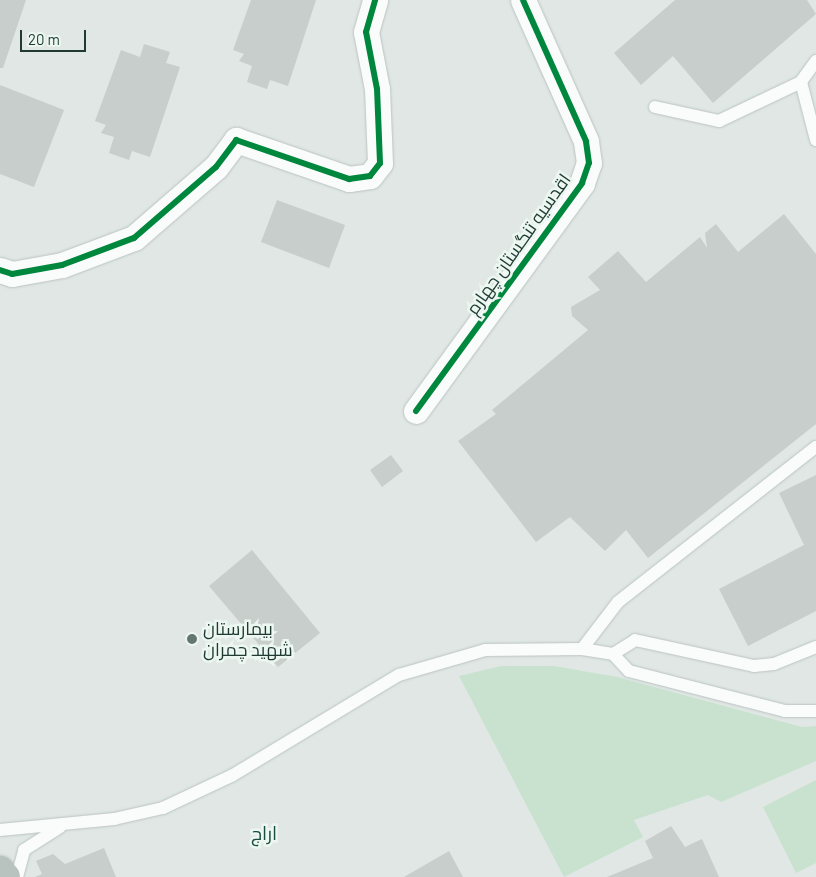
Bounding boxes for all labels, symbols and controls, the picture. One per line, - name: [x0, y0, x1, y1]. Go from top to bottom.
- scale bar: [22, 20, 89, 52]
- text: 20 m: [28, 30, 60, 48]
- street label: اقدسیه تنگستان چهارم: [461, 169, 575, 319]
- place label: بیمارستان شهید چمران: [203, 618, 293, 660]
- marker: بیمارستان شهید چمران: [185, 632, 199, 646]
- district label: اراج: [251, 822, 277, 844]

